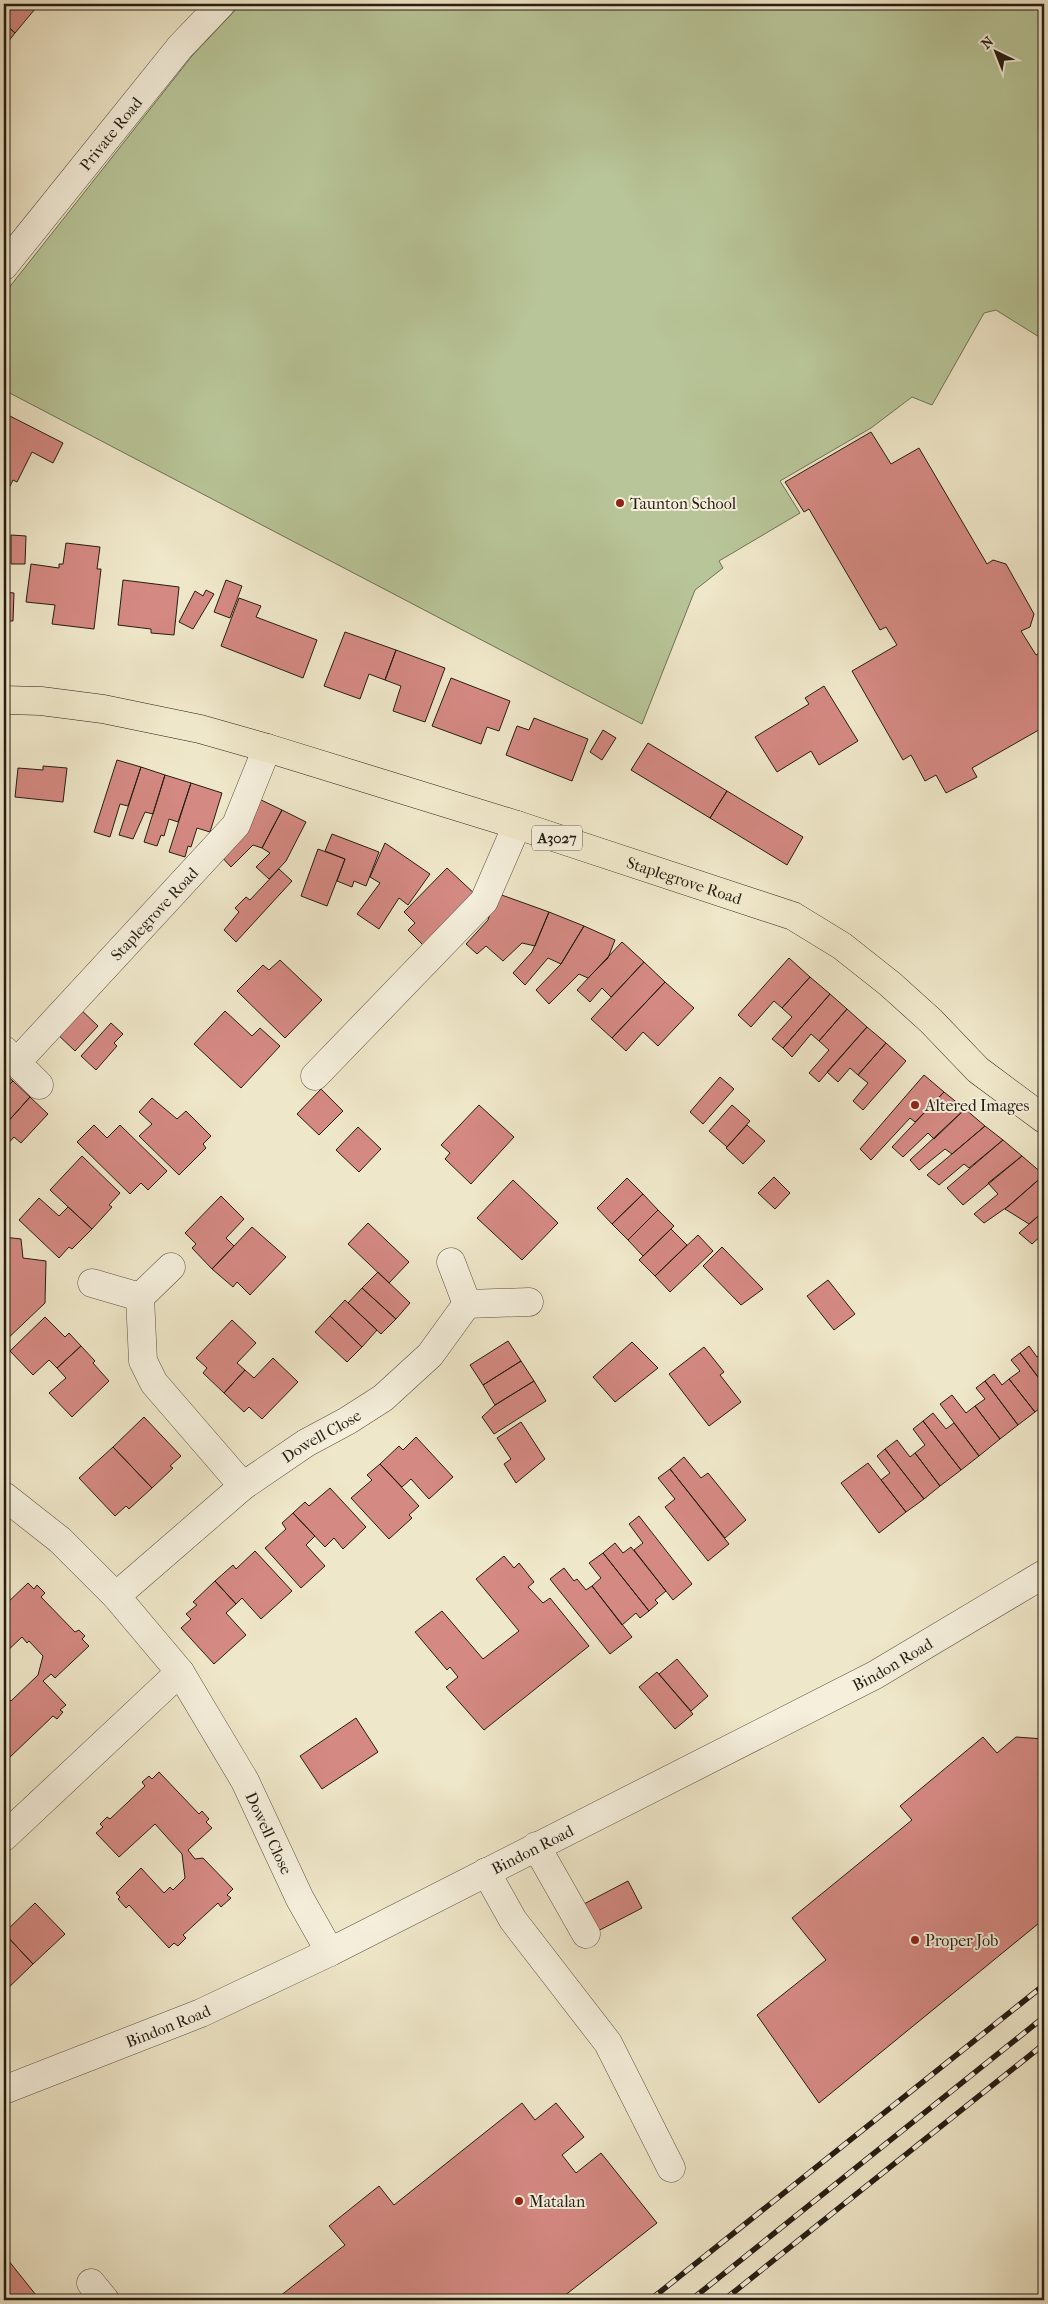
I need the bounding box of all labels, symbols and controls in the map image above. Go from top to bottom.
north arrow [970,28,1020,78]
text: N [978,33,997,53]
street label: Private Road [75,93,146,174]
place label: Taunton School [630,494,737,513]
marker: Taunton School [614,497,626,509]
road number: A3027 [532,826,582,850]
street label: Staplegrove Road [624,852,745,908]
street label: Staplegrove Road [106,863,202,964]
place label: Altered Images [924,1096,1030,1115]
marker: Altered Images [909,1099,921,1111]
street label: Dowell Close [278,1405,364,1466]
street label: Bindon Road [849,1633,936,1694]
street label: Dowell Close [242,1789,297,1877]
street label: Bindon Road [488,1820,577,1878]
place label: Proper Job [925,1931,998,1950]
marker: Proper Job [909,1934,921,1946]
street label: Bindon Road [123,2000,214,2051]
place label: Matalan [529,2192,586,2211]
marker: Matalan [513,2195,525,2207]

